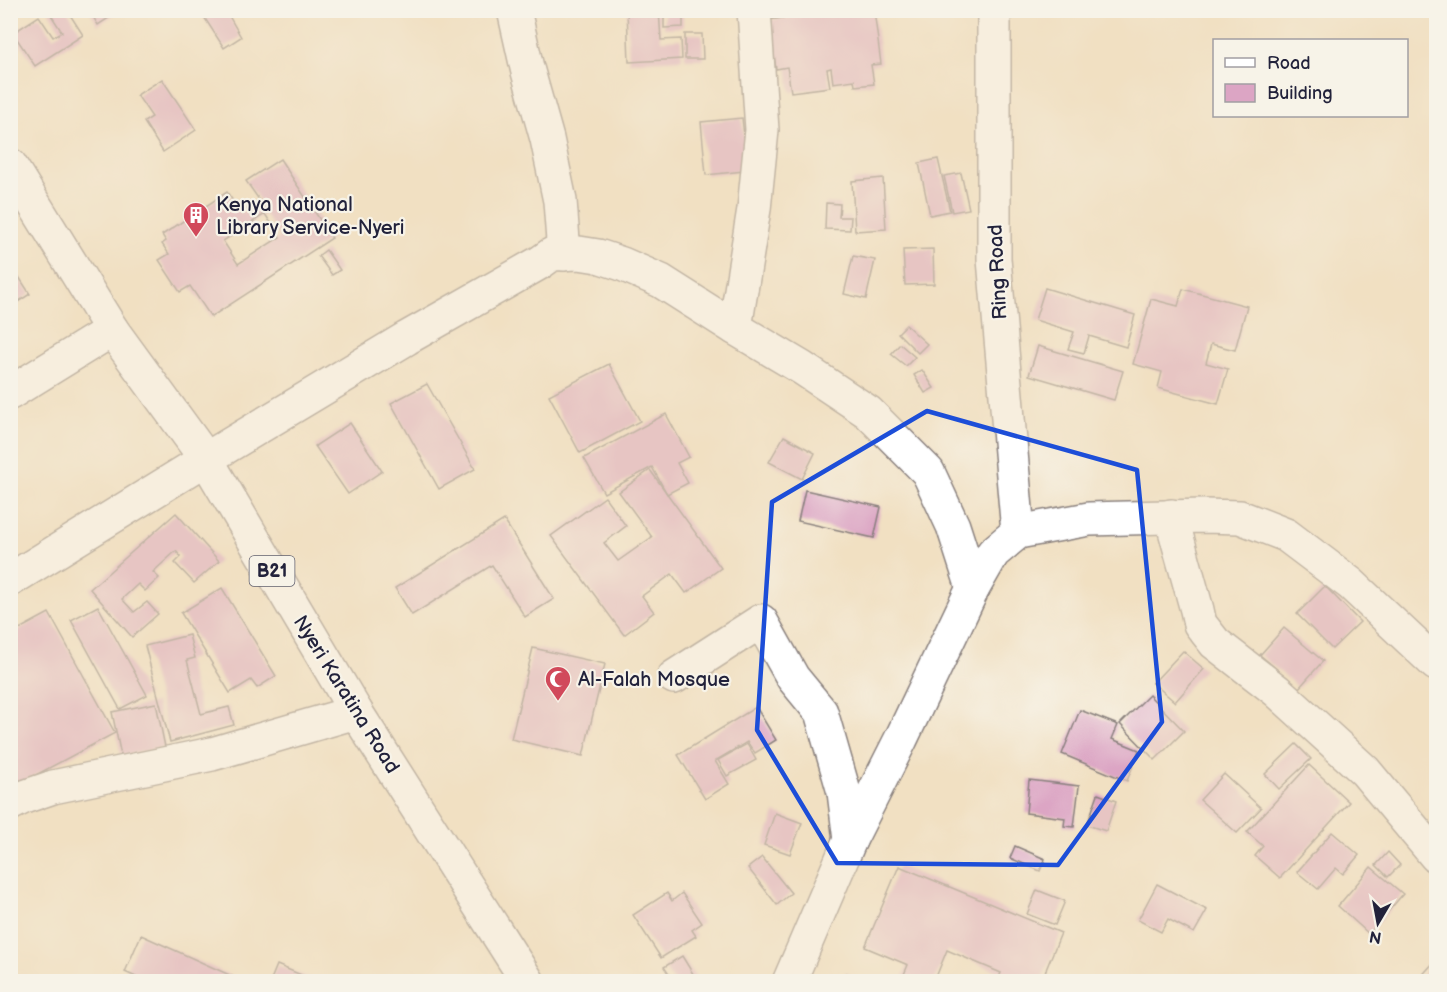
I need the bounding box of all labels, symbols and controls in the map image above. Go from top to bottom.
legend [1213,39,1408,117]
text: Road [1267,53,1311,74]
text: Building [1267,83,1333,104]
place label: Kenya National Library Service-Nyeri [216,193,404,240]
building icon: Kenya National Library Service-Nyeri [181,200,211,238]
street label: Ring Road [984,224,1012,320]
road number: B21 [250,556,294,586]
street label: Nyeri Karatina Road [288,611,404,778]
mosque icon: Al-Falah Mosque [543,664,573,702]
place label: Al-Falah Mosque [578,668,730,692]
north arrow [1348,893,1408,953]
text: N [1368,926,1383,947]

